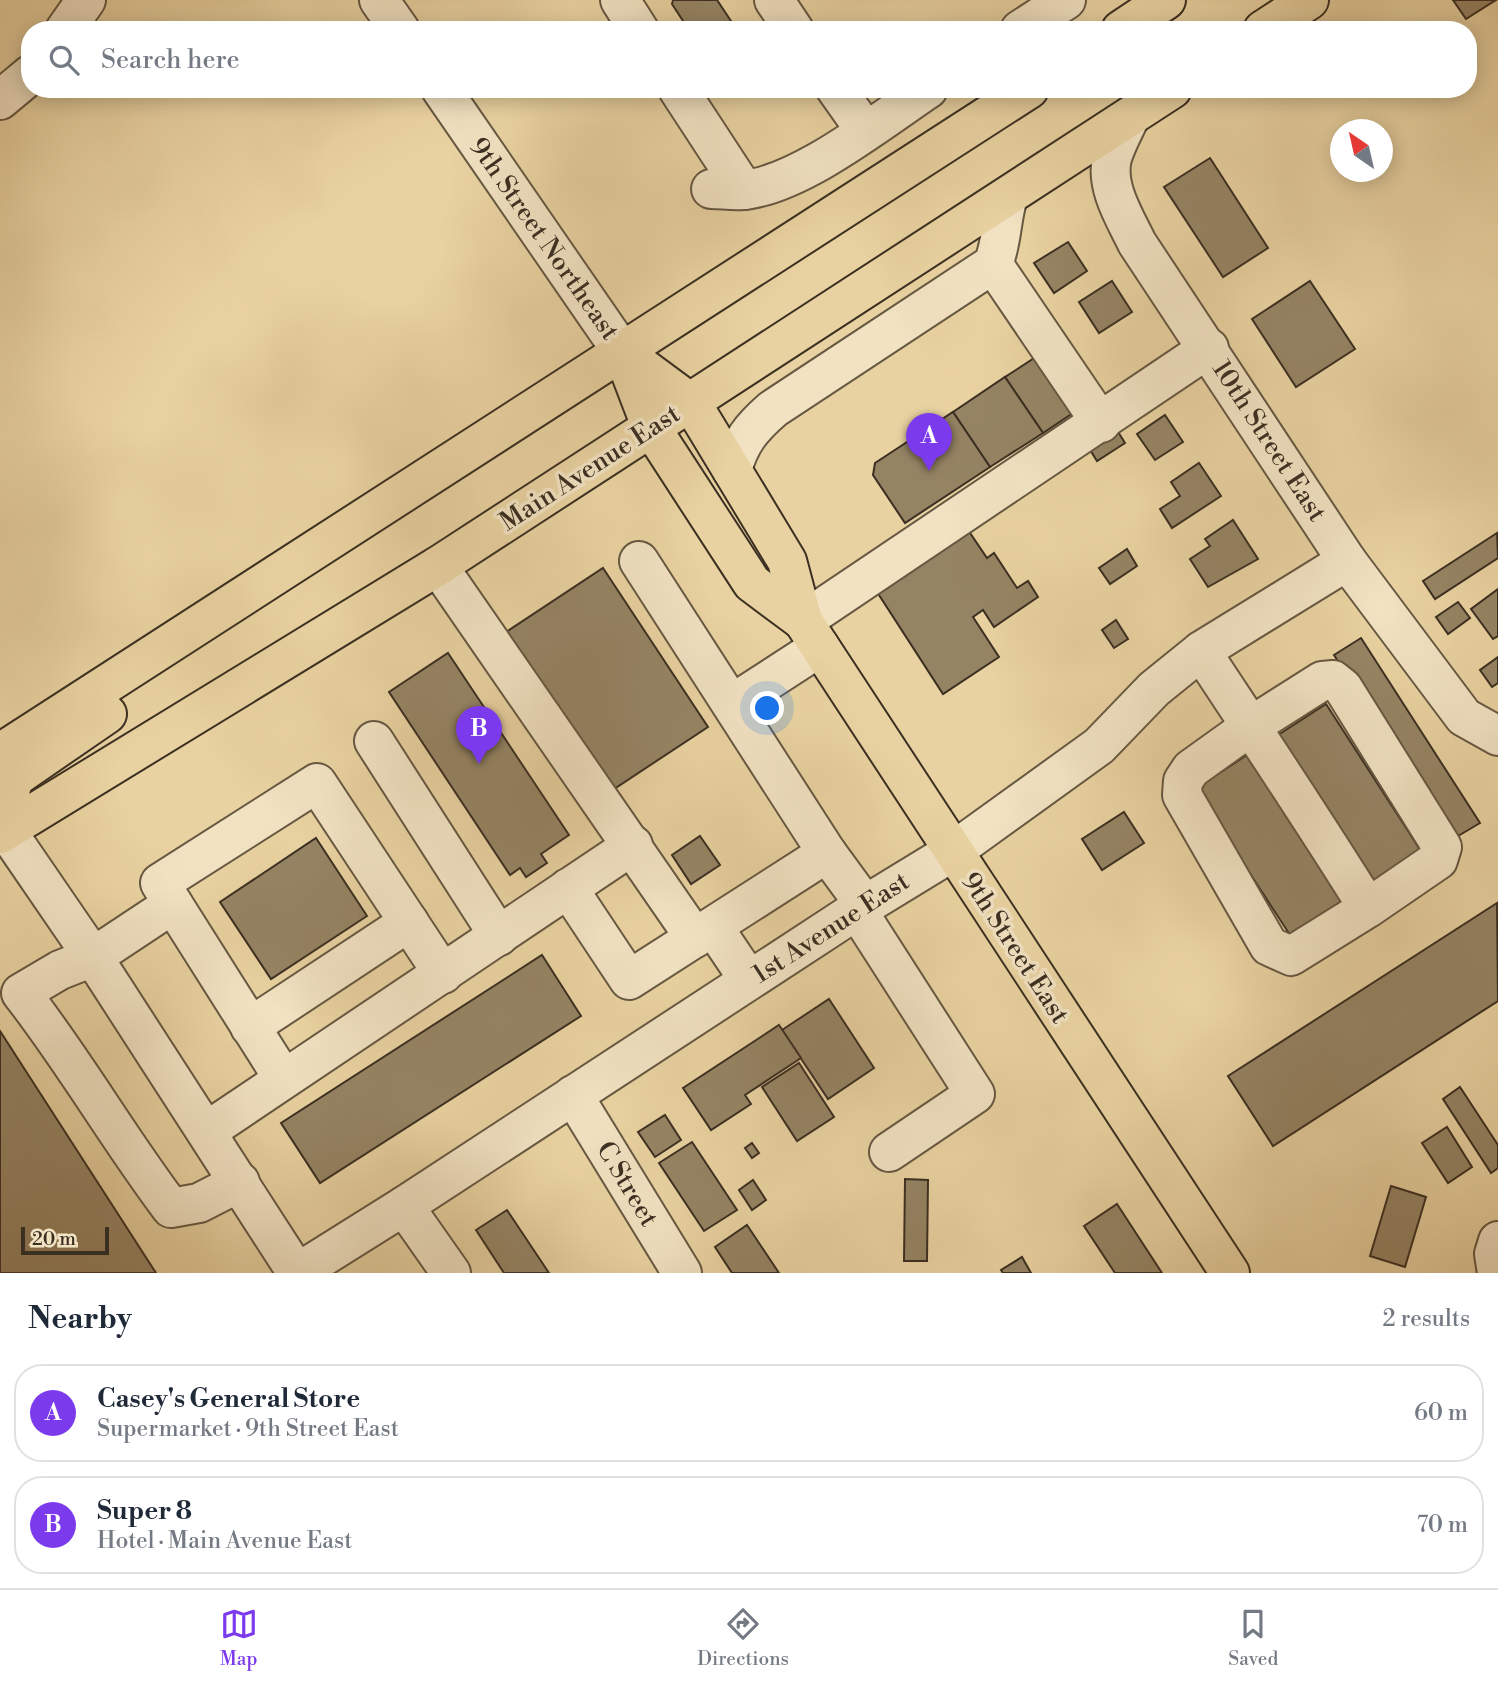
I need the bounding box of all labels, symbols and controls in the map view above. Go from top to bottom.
search box [21,21,1477,98]
icon: search [45,41,83,79]
text: Search here [101,44,240,76]
north arrow [1330,119,1393,182]
street label: 9th Street Northeast [462,132,626,346]
street label: 10th Street East [1205,354,1333,528]
street label: Main Avenue East [494,398,686,538]
pin: A [906,413,952,471]
your location [750,691,784,725]
pin: B [456,706,502,764]
street label: 1st Avenue East [747,865,915,991]
street label: 9th Street East [954,866,1076,1030]
street label: C Street [589,1136,665,1232]
scale bar [21,1224,108,1256]
text: 20 m [32,1227,76,1251]
text: Nearby [28,1300,132,1338]
text: 2 results [1383,1305,1470,1333]
text: Casey's General Store [97,1383,360,1415]
text: A [45,1399,61,1427]
text: 60 m [1414,1399,1468,1427]
text: Supermarket · 9th Street East [97,1415,399,1443]
text: Super 8 [97,1495,192,1527]
text: B [44,1511,62,1539]
text: 70 m [1417,1511,1468,1539]
text: Hotel · Main Avenue East [97,1527,352,1555]
tab: Map [220,1605,258,1671]
tab: Directions [697,1605,789,1671]
tab: Saved [1228,1605,1278,1671]

